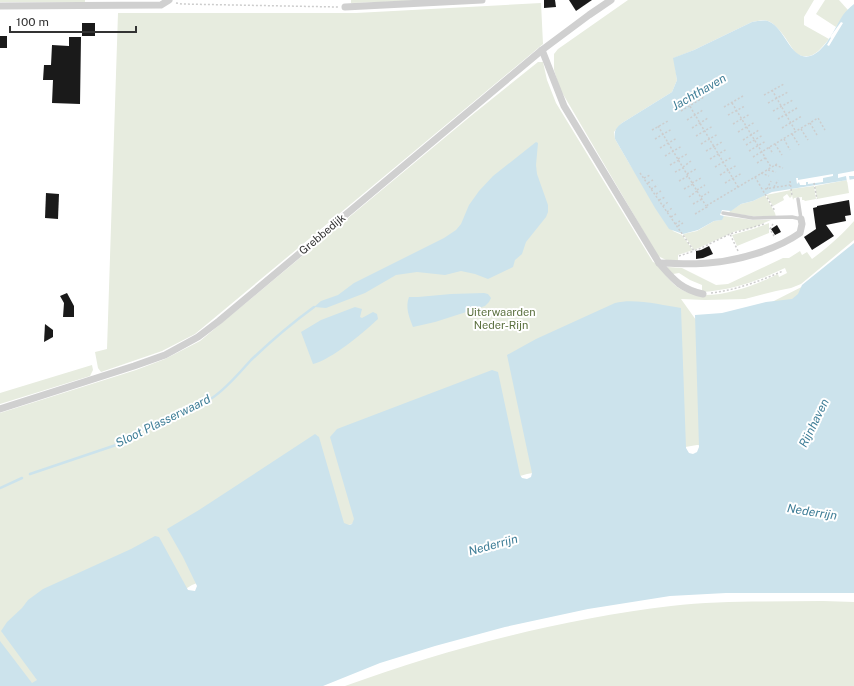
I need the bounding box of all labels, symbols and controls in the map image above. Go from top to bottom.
scale bar [10,8,136,34]
text: 100 m [16,15,49,29]
water label: Jachthaven [670,71,729,113]
street label: Grebbedijk [297,211,347,257]
park label: Uiterwaarden Neder-Rijn [466,306,536,331]
water label: Sloot Plasserwaard [113,392,213,450]
water label: Rijnhaven [796,396,832,450]
water label: Nederrijn [786,501,838,523]
water label: Nederrijn [467,532,520,558]

